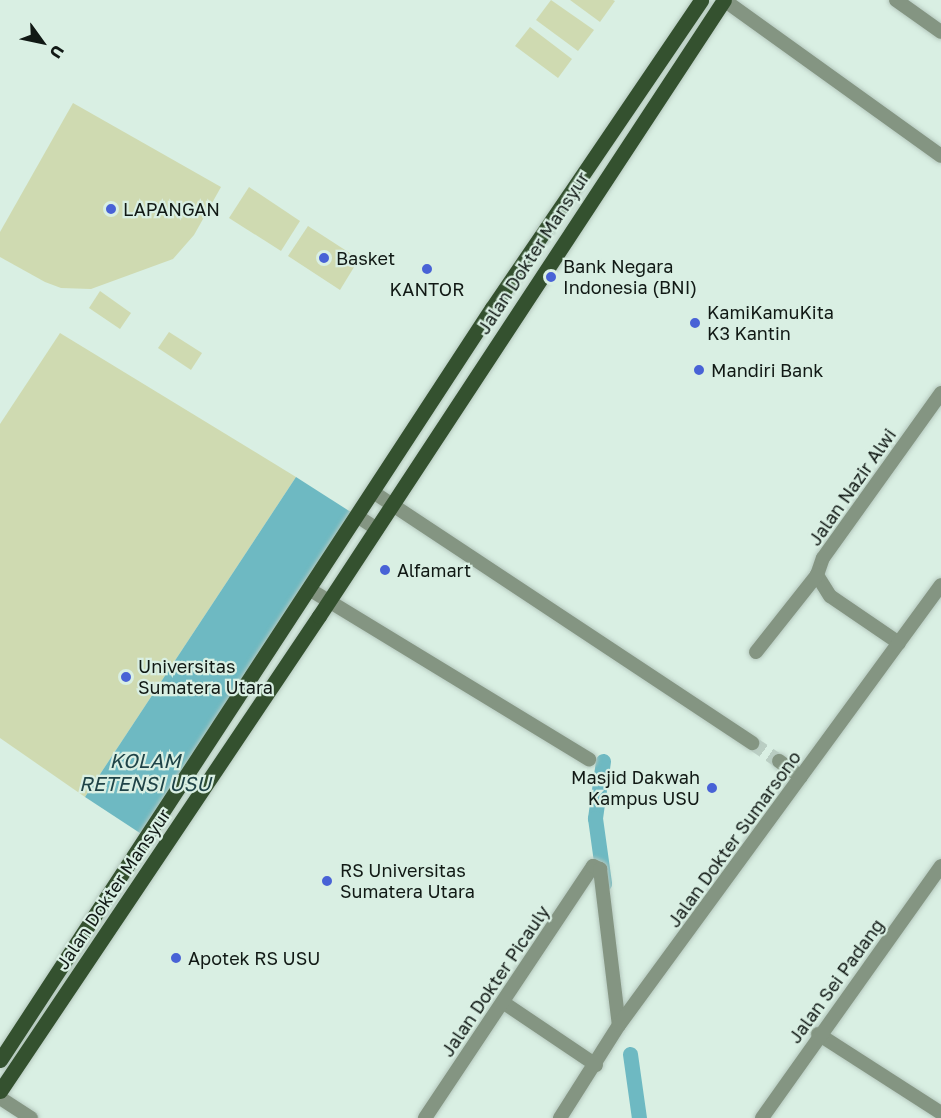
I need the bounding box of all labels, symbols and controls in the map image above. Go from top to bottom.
north arrow [12,12,72,72]
text: U [46,41,69,62]
street label: Jalan Dokter Mansyur [472,168,594,338]
place label: LAPANGAN [123,198,220,220]
marker: LAPANGAN [104,202,118,216]
place label: Basket [336,247,395,269]
marker: Basket [317,251,331,265]
place label: Bank Negara Indonesia (BNI) [563,256,697,298]
marker: KANTOR [420,262,434,276]
marker: Bank Negara Indonesia (BNI) [544,270,558,284]
place label: KANTOR [390,278,464,300]
place label: KamiKamuKita K3 Kantin [707,302,834,344]
marker: KamiKamuKita K3 Kantin [688,316,702,330]
place label: Mandiri Bank [711,359,823,381]
marker: Mandiri Bank [692,363,706,377]
street label: Jalan Nazir Alwi [804,424,900,550]
place label: Alfamart [397,559,471,581]
marker: Alfamart [378,563,392,577]
place label: Universitas Sumatera Utara [138,656,273,698]
marker: Universitas Sumatera Utara [119,670,133,684]
street label: Jalan Dokter Sumarsono [663,747,805,931]
water label: KOLAM RETENSI USU [79,749,211,796]
place label: Masjid Dakwah Kampus USU [571,767,700,810]
marker: Masjid Dakwah Kampus USU [705,781,719,795]
street label: Jalan Dokter Mansyur [51,805,175,973]
place label: RS Universitas Sumatera Utara [340,860,475,902]
marker: RS Universitas Sumatera Utara [318,872,336,890]
street label: Jalan Dokter Picauly [436,901,554,1061]
street label: Jalan Sei Padang [784,915,888,1047]
place label: Apotek RS USU [188,947,320,969]
marker: Apotek RS USU [169,951,183,965]

